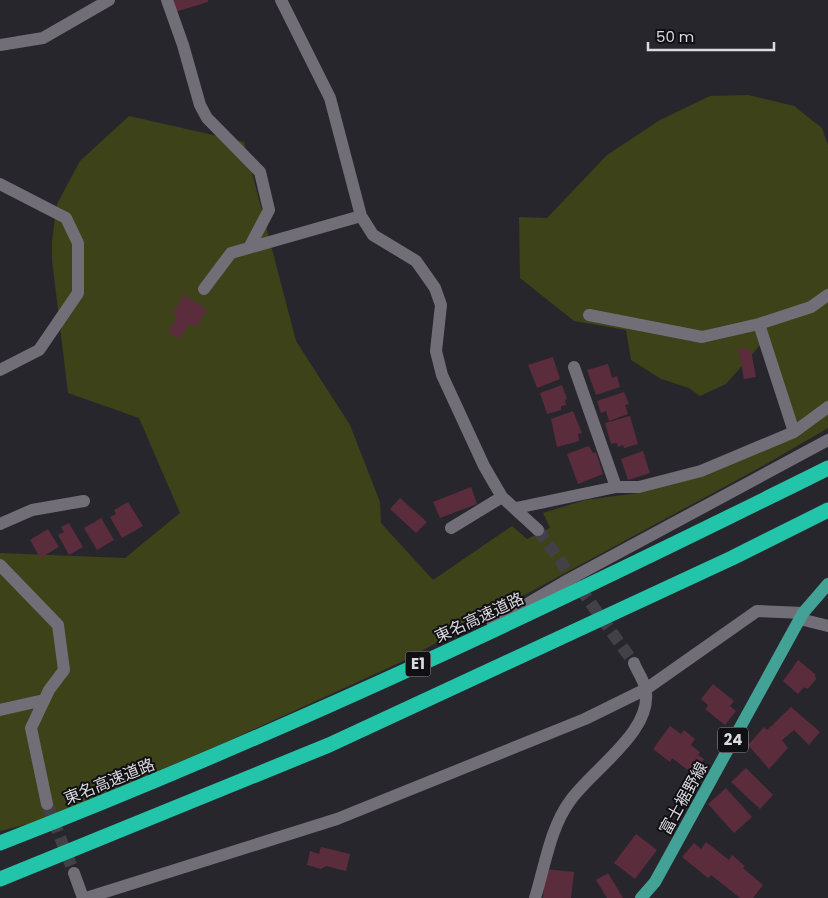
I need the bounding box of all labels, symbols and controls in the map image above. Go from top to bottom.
scale bar [648,20,774,52]
text: 50 m [656,26,694,47]
street label: 東名高速道路 [431,587,528,648]
road number: E1 [406,652,430,676]
road number: 24 [718,728,748,752]
street label: 東名高速道路 [60,753,158,810]
street label: 富士裾野線 [654,758,713,839]

